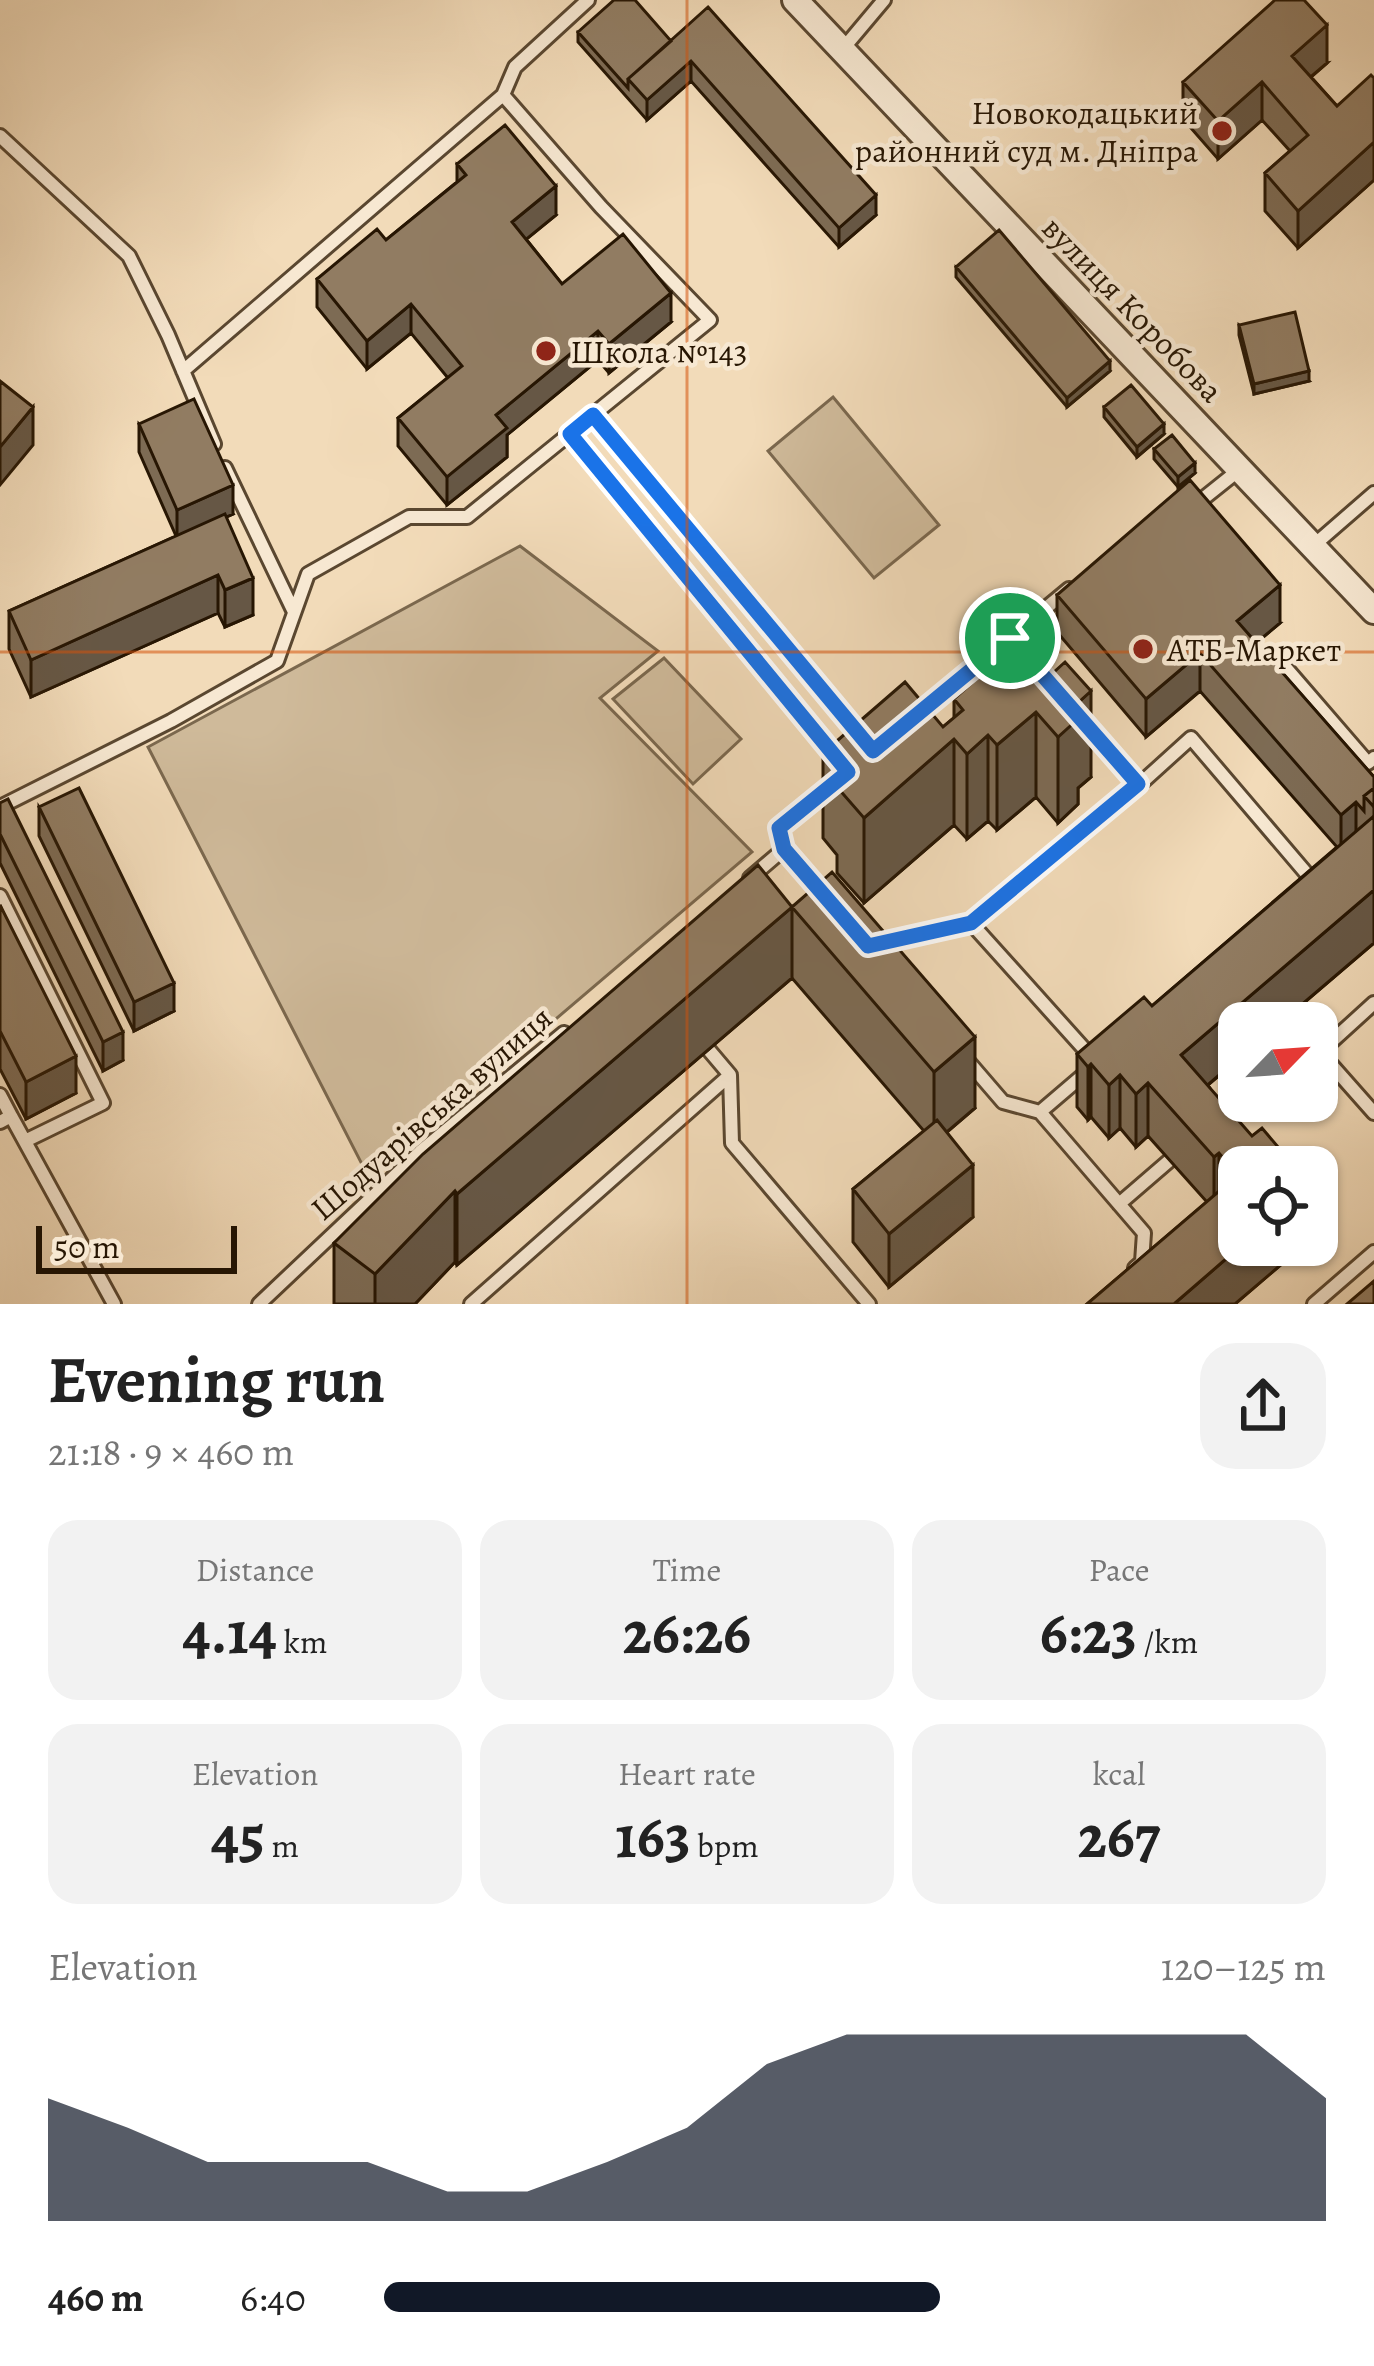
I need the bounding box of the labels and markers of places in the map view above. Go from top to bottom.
place label: Новокодацький районний суд м. Дніпра [855,90,1199,173]
marker: Новокодацький районний суд м. Дніпра [1209,118,1235,144]
place label: Школа №143 [570,329,748,374]
marker: Школа №143 [533,338,559,364]
pin [959,587,1061,689]
place label: АТБ-Маркет [1166,627,1341,672]
marker: АТБ-Маркет [1130,636,1156,662]

